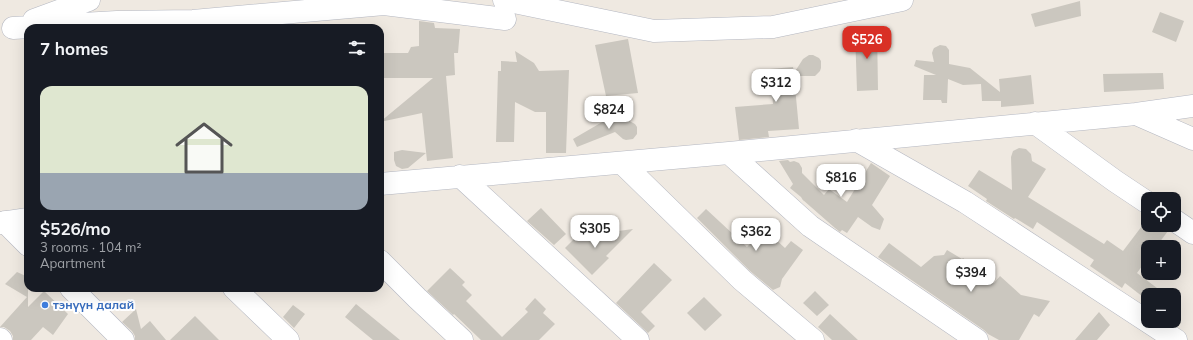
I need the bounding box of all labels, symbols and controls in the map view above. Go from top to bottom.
pin: $526 [843,26,891,60]
text: $526 [851,31,883,47]
icon: filters [346,37,368,59]
text: 7 homes [40,38,108,59]
pin: $312 [752,69,800,103]
text: $312 [760,74,792,90]
pin: $824 [585,96,633,130]
text: $824 [593,101,625,117]
icon: home [168,112,240,184]
pin: $816 [817,164,865,198]
text: $816 [825,169,857,185]
map controls [1141,192,1181,328]
button: locate [1141,192,1181,232]
pin: $305 [571,215,619,249]
text: $526/mo [40,218,111,239]
pin: $362 [732,218,780,252]
text: $305 [579,220,611,236]
text: $362 [740,223,772,239]
text: 3 rooms · 104 m² [40,239,141,255]
button: + [1141,240,1181,280]
text: Apartment [40,255,105,271]
pin: $394 [947,259,995,293]
text: $394 [955,264,987,280]
button: − [1141,288,1181,328]
place label: тэнүүн далай [53,297,134,312]
marker: тэнүүн далай [40,300,50,310]

